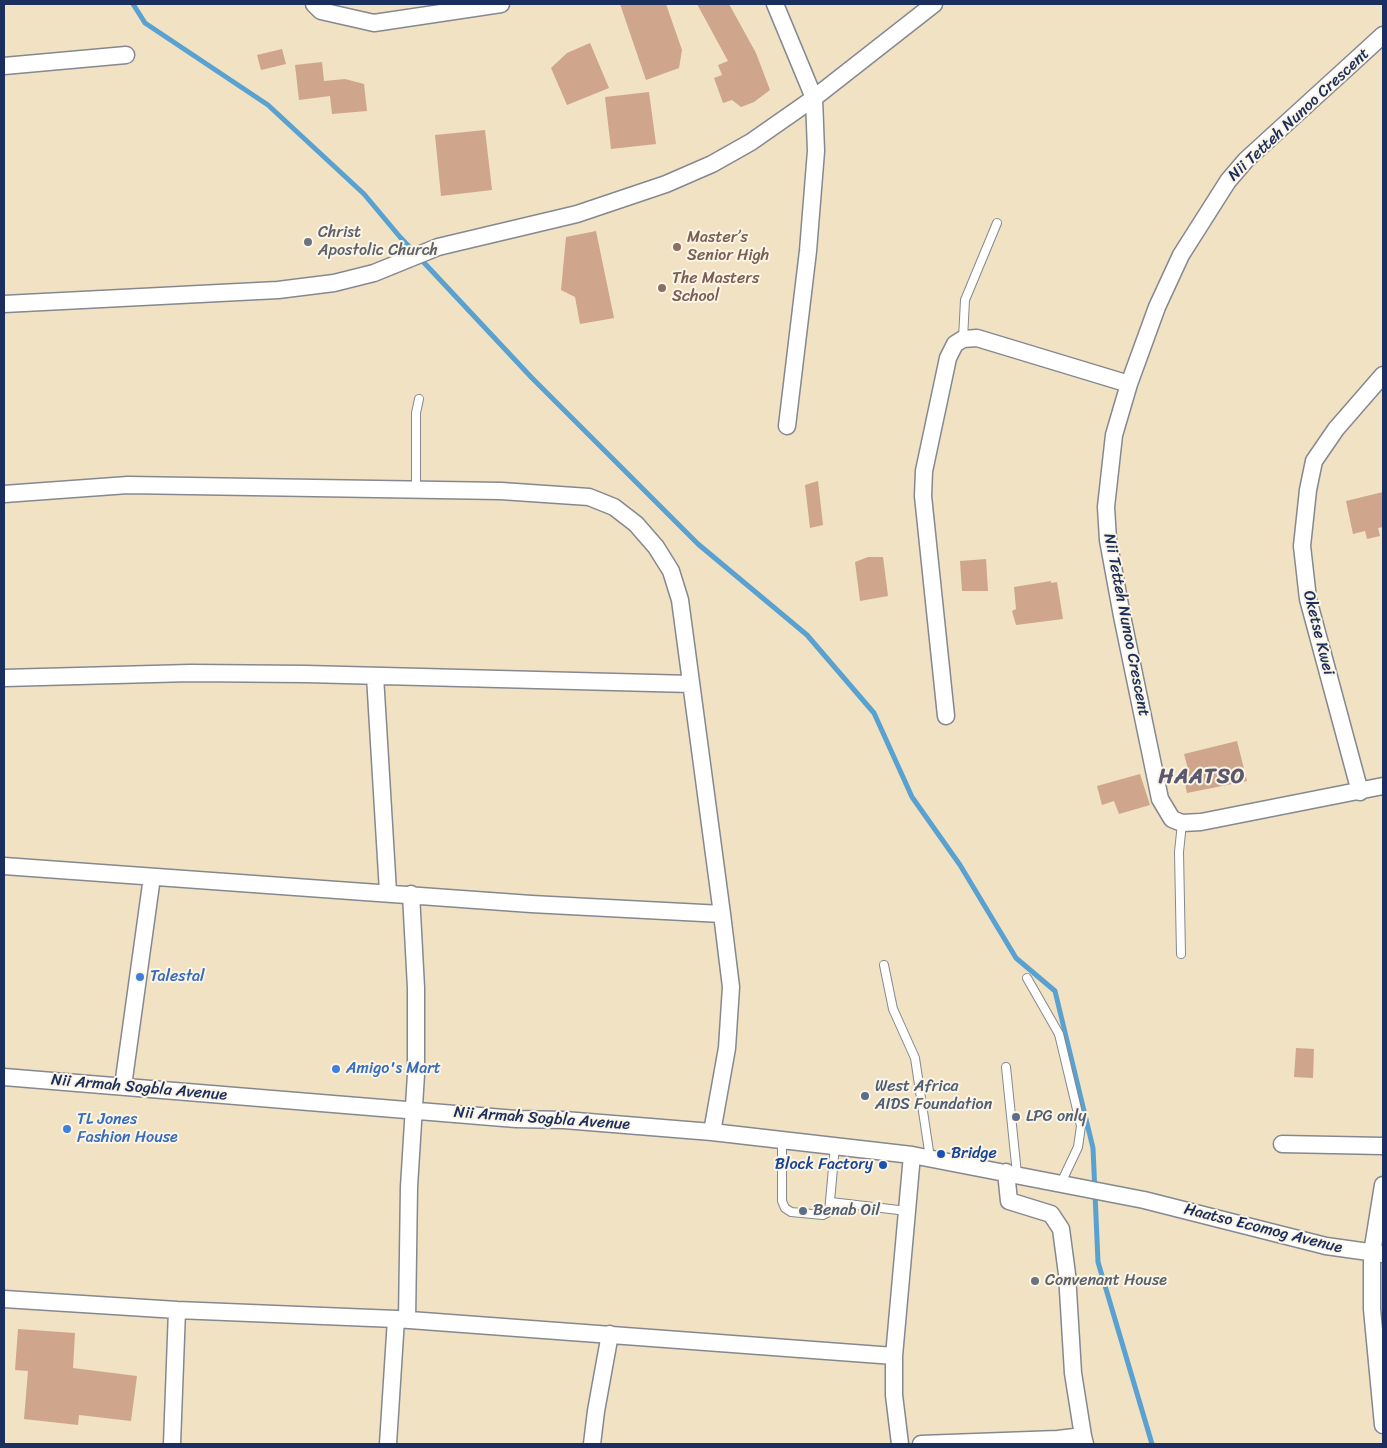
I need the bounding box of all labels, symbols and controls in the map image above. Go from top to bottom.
street label: Nii Tetteh Nunoo Crescent [1224,44,1374,186]
place label: Christ Apostolic Church [318,223,438,261]
place label: Master’s Senior High [687,228,769,266]
marker: Christ Apostolic Church [302,236,314,248]
marker: Master’s Senior High [671,241,683,253]
place label: The Masters School [672,269,759,307]
marker: The Masters School [656,282,668,294]
street label: Nii Tetteh Nunoo Crescent [1099,532,1153,718]
street label: Oketse Kwei [1298,589,1338,677]
district label: HAATSO [1159,765,1245,791]
place label: Talestal [150,967,205,987]
marker: Talestal [134,971,146,983]
place label: Amigo's Mart [346,1059,441,1079]
marker: Amigo's Mart [330,1063,342,1075]
street label: Nii Armah Sogbla Avenue [50,1071,228,1105]
place label: West Africa AIDS Foundation [875,1077,992,1115]
marker: West Africa AIDS Foundation [859,1090,871,1102]
street label: Nii Armah Sogbla Avenue [453,1103,631,1135]
place label: LPG only [1026,1107,1086,1127]
place label: TL Jones Fashion House [77,1110,178,1148]
marker: LPG only [1010,1111,1022,1123]
marker: TL Jones Fashion House [61,1123,73,1135]
place label: Bridge [951,1144,997,1164]
marker: Bridge [935,1148,947,1160]
place label: Block Factory [775,1155,873,1175]
marker: Block Factory [877,1159,889,1171]
street label: Haatso Ecomog Avenue [1182,1200,1344,1258]
place label: Benab Oil [813,1201,880,1221]
marker: Benab Oil [797,1205,809,1217]
place label: Convenant House [1045,1271,1167,1291]
marker: Convenant House [1029,1275,1041,1287]

